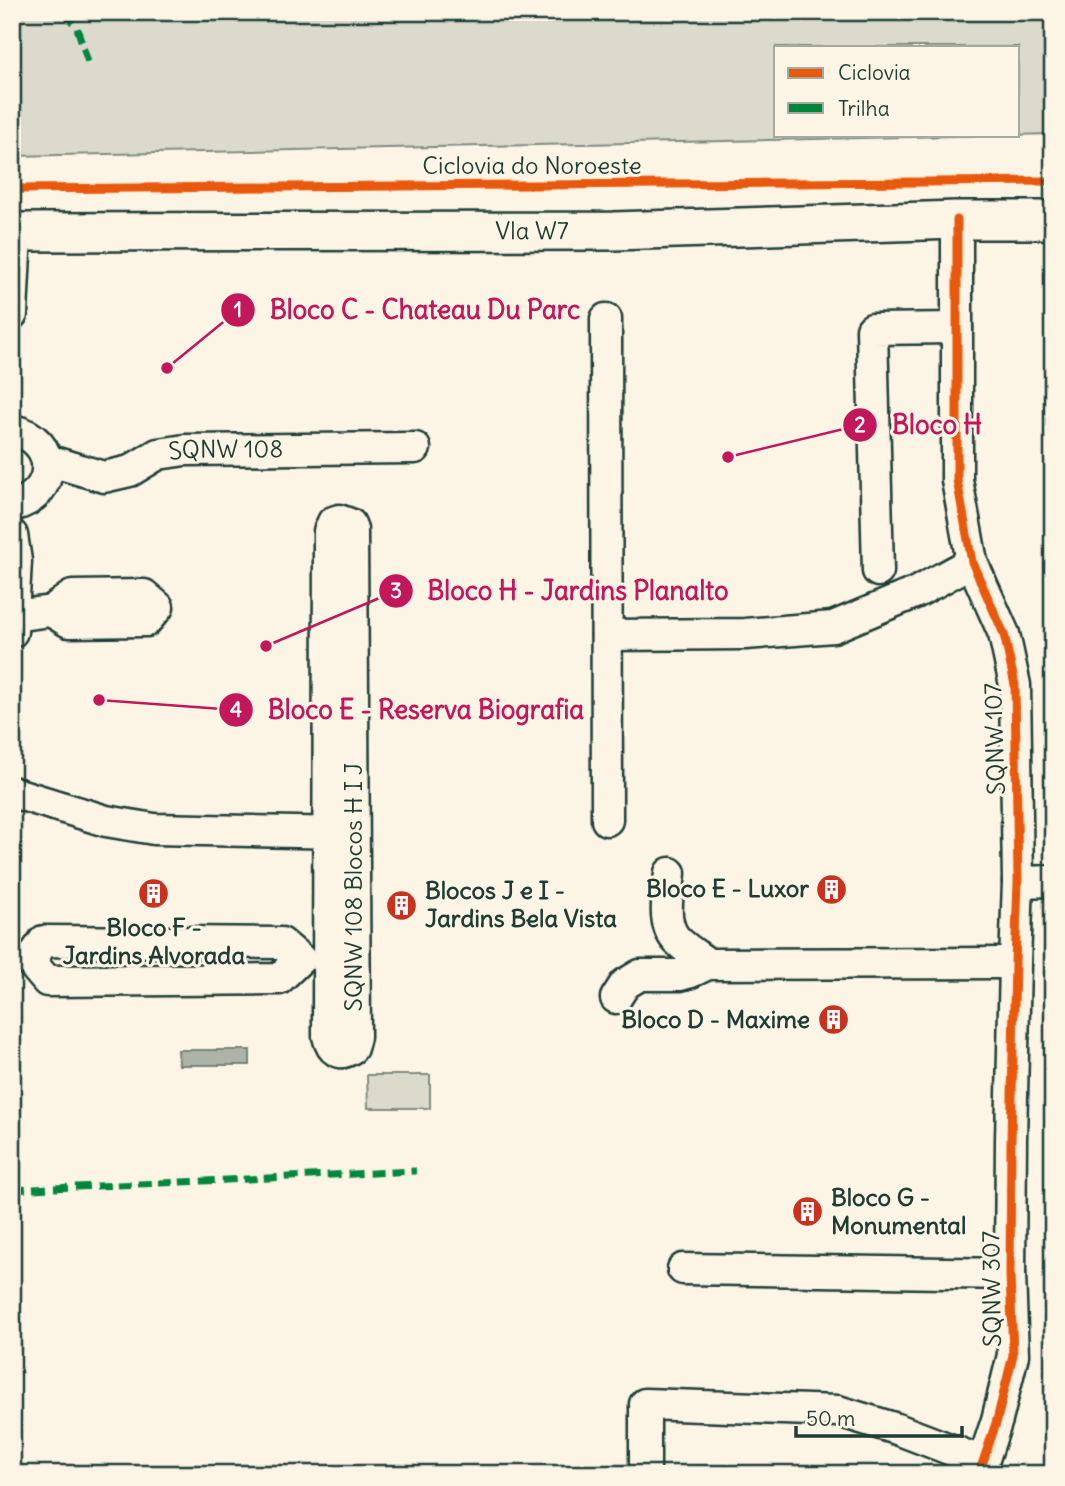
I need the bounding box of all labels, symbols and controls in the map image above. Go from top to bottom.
legend [774,46,1020,136]
text: Ciclovia [838,59,911,86]
text: Trilha [838,95,890,122]
street label: Ciclovia do Noroeste [422,150,642,180]
street label: Vla W7 [495,215,569,245]
callout: Bloco C - Chateau Du Parc [221,286,595,333]
text: Bloco C - Chateau Du Parc [270,293,580,326]
text: 1 [234,296,242,323]
callout: Bloco H [843,401,995,448]
text: Bloco H [892,408,982,441]
text: 2 [854,411,866,438]
street label: SQNW 108 [166,433,283,466]
callout: Bloco H - Jardins Planalto [378,568,742,615]
text: Bloco H - Jardins Planalto [427,574,729,607]
text: 3 [390,577,402,604]
street label: SQNW 107 [977,682,1011,796]
callout: Bloco E - Reserva Biografia [219,686,598,733]
text: Bloco E - Reserva Biografia [268,693,584,726]
text: 4 [230,696,242,723]
street label: SQNW 108 Blocos H I J [338,763,368,1011]
building icon: Bloco E - Luxor [815,872,849,906]
place label: Bloco E - Luxor [646,873,809,903]
place label: Blocos J e I - Jardins Bela Vista [425,875,617,933]
building icon: Bloco F - Jardins Alvorada [137,877,171,911]
building icon: Blocos J e I - Jardins Bela Vista [385,888,419,922]
place label: Bloco F - Jardins Alvorada [63,912,245,970]
building icon: Bloco D - Maxime [816,1003,850,1037]
place label: Bloco D - Maxime [621,1004,810,1034]
place label: Bloco G - Monumental [831,1182,966,1240]
building icon: Bloco G - Monumental [791,1195,825,1229]
street label: SQNW 307 [975,1230,1007,1347]
scale bar [796,1395,962,1439]
text: 50 m [806,1405,855,1432]

